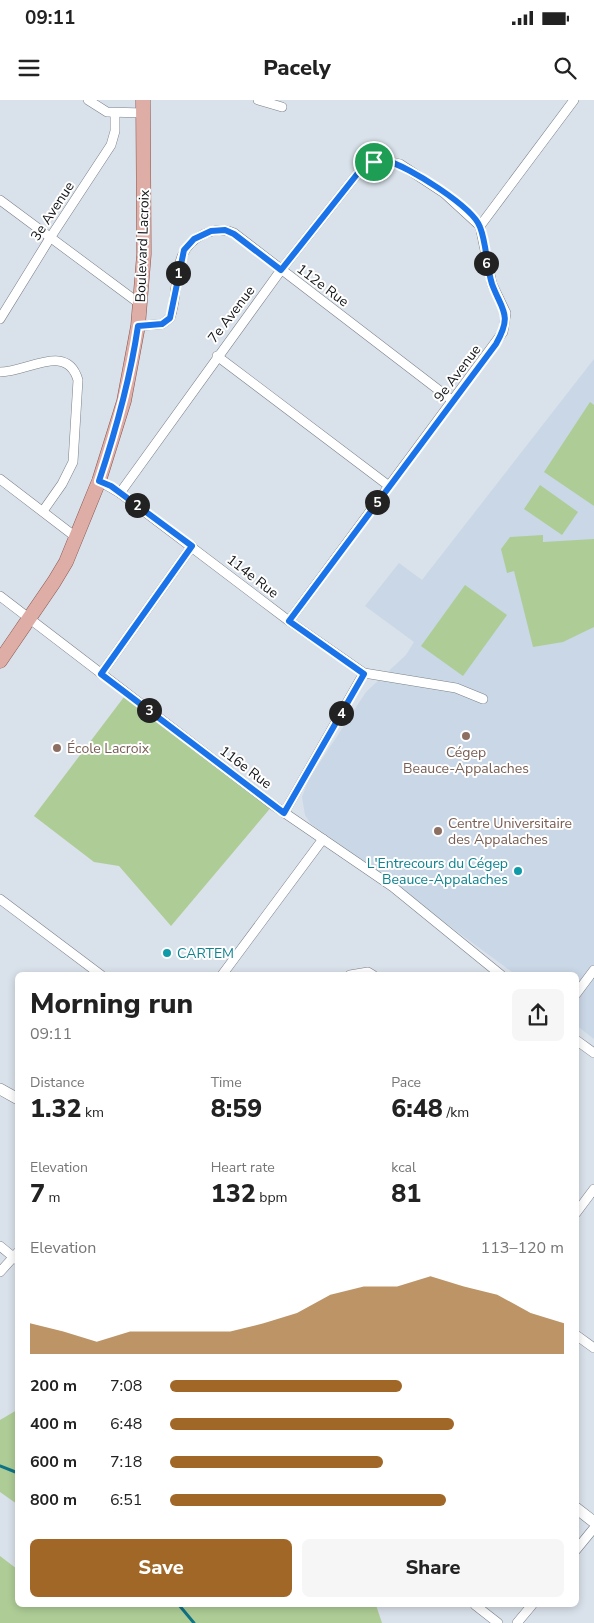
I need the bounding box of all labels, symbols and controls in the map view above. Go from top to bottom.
text: 09:11 [25,5,75,31]
text: Pacely [263,53,331,83]
icon: menu [15,54,43,82]
icon: search [551,54,579,82]
pin [353,141,395,183]
icon: arrive [360,148,388,176]
street label: 3e Avenue [26,178,79,245]
street label: Boulevard Lacroix [131,189,154,303]
pin: 6 [474,250,498,276]
text: 6 [482,254,491,273]
street label: 112e Rue [293,259,353,311]
pin: 1 [166,260,190,286]
text: 1 [174,264,183,283]
street label: 7e Avenue [204,282,259,347]
street label: 9e Avenue [430,341,485,406]
pin: 5 [364,490,390,514]
pin: 2 [124,492,150,518]
text: 5 [373,493,382,512]
text: 2 [133,496,142,515]
street label: 114e Rue [223,550,283,603]
pin: 3 [136,698,162,722]
pin: 4 [328,700,354,726]
text: 3 [145,701,154,720]
text: 4 [337,704,346,723]
marker: Cégep Beauce-Appalaches [460,730,472,742]
place label: École Lacroix [67,739,150,758]
street label: 116e Rue [216,741,276,793]
marker: École Lacroix [51,742,63,754]
place label: Cégep Beauce-Appalaches [403,743,529,778]
place label: Centre Universitaire des Appalaches [448,814,572,849]
marker: Centre Universitaire des Appalaches [432,825,444,837]
place label: L'Entrecours du Cégep Beauce-Appalaches [367,854,508,889]
marker: L'Entrecours du Cégep Beauce-Appalaches [512,865,524,877]
place label: CARTEM [177,944,234,963]
marker: CARTEM [161,947,173,959]
text: Morning run [30,985,193,1023]
button: share [512,989,564,1041]
text: 09:11 [30,1023,72,1045]
text: Distance [30,1073,84,1092]
text: Time [211,1073,242,1092]
text: Pace [391,1073,421,1092]
text: 1.32 [30,1092,82,1126]
text: 8:59 [211,1092,262,1126]
text: 6:48 [391,1092,443,1126]
text: km [82,1103,104,1122]
text: /km [443,1103,469,1122]
text: Elevation [30,1158,88,1177]
text: Heart rate [211,1158,275,1177]
text: kcal [391,1158,416,1177]
text: 7 [30,1177,45,1211]
text: 132 [211,1177,256,1211]
text: 81 [391,1177,421,1211]
text: m [45,1188,61,1207]
text: bpm [256,1188,288,1207]
text: Elevation [30,1237,96,1259]
text: 113–120 m [481,1237,564,1259]
text: 200 m [30,1375,77,1397]
text: 7:08 [110,1375,142,1397]
text: 400 m [30,1413,77,1435]
text: 6:48 [110,1413,142,1435]
text: 600 m [30,1451,77,1473]
text: 7:18 [110,1451,142,1473]
text: 800 m [30,1489,77,1511]
text: 6:51 [110,1489,142,1511]
button: Save [30,1539,292,1597]
button: Share [302,1539,564,1597]

